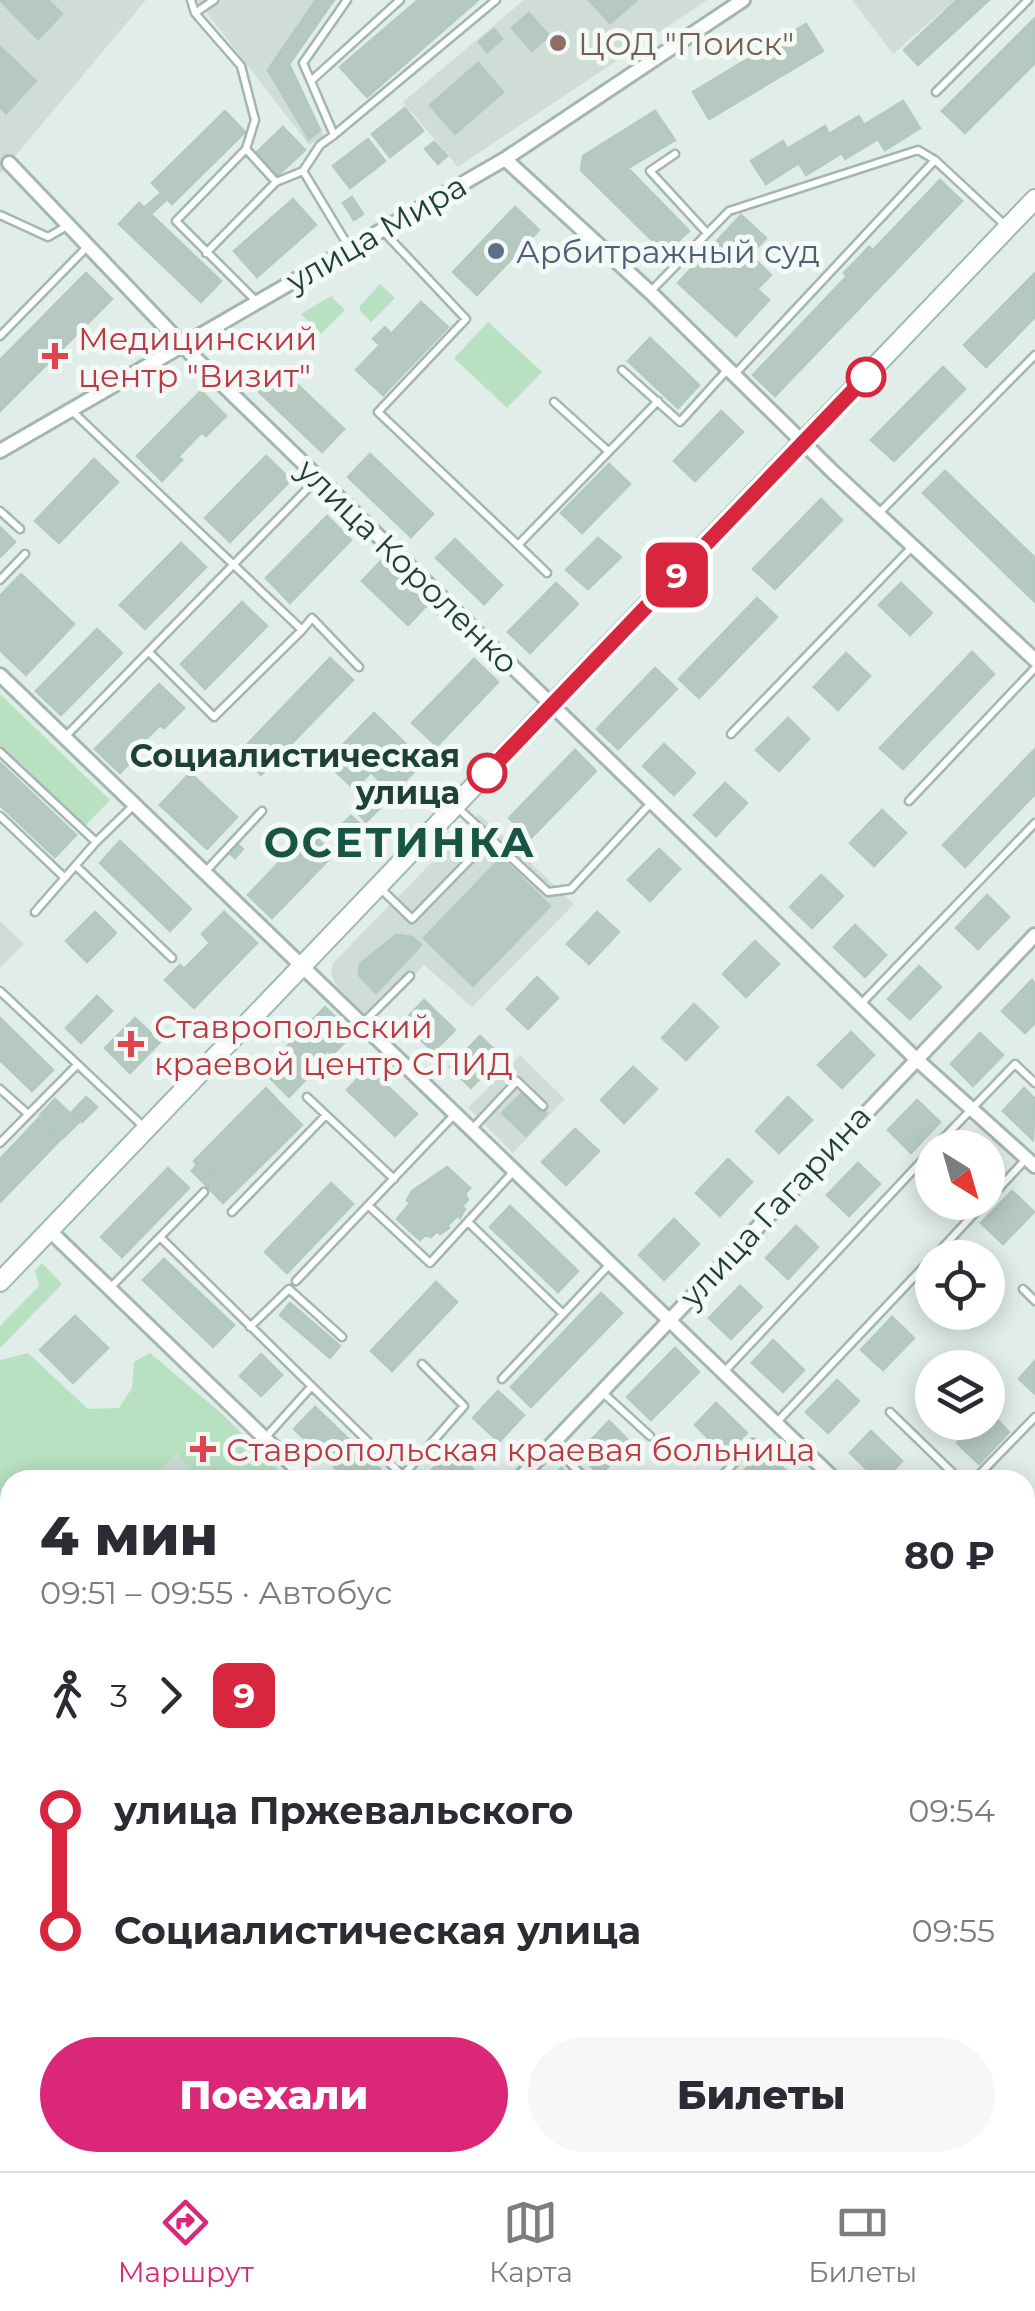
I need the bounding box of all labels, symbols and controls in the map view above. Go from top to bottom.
place label: ЦОД "Поиск" [578,24,794,63]
marker: ЦОД "Поиск" [547,32,569,54]
street label: улица Мира [278,166,473,301]
place label: Арбитражный суд [516,232,820,271]
marker: Арбитражный суд [485,240,507,262]
place label: Медицинский центр "Визит" [78,319,317,395]
marker: Медицинский центр "Визит" [42,343,68,369]
unlabelled marker [847,358,885,396]
street label: улица Короленко [289,450,527,682]
line badge: 9 [644,542,710,608]
text: 9 [666,554,688,597]
place label: Социалистическая улица [130,736,460,812]
marker: Социалистическая улица [468,754,506,792]
district label: ОСЕТИНКА [264,816,536,868]
place label: Ставропольский краевой центр СПИД [154,1007,513,1083]
marker: Ставропольский краевой центр СПИД [118,1031,144,1057]
street label: улица Гагарина [671,1097,879,1316]
north arrow [915,1130,1005,1220]
map controls [915,1130,1005,1440]
button: locate [915,1240,1005,1330]
button: layers [915,1350,1005,1440]
place label: Ставропольская краевая больница [226,1430,815,1469]
marker: Ставропольская краевая больница [190,1436,216,1462]
text: 4 мин [40,1502,218,1569]
text: 80 ₽ [904,1532,995,1579]
text: 09:51 – 09:55 · Автобус [40,1573,392,1612]
icon: walk [40,1668,95,1723]
icon: forward [143,1668,198,1723]
text: 9 [233,1674,255,1717]
text: 3 [110,1676,128,1715]
text: улица Пржевальского [114,1787,573,1834]
text: 09:54 [908,1791,995,1830]
text: Социалистическая улица [114,1907,641,1954]
text: 09:55 [911,1911,995,1950]
button: Поехали [40,2037,508,2152]
button: Билеты [528,2037,995,2152]
tab: Маршрут [118,2195,254,2289]
tab: Карта [489,2195,573,2289]
tab: Билеты [808,2195,917,2289]

